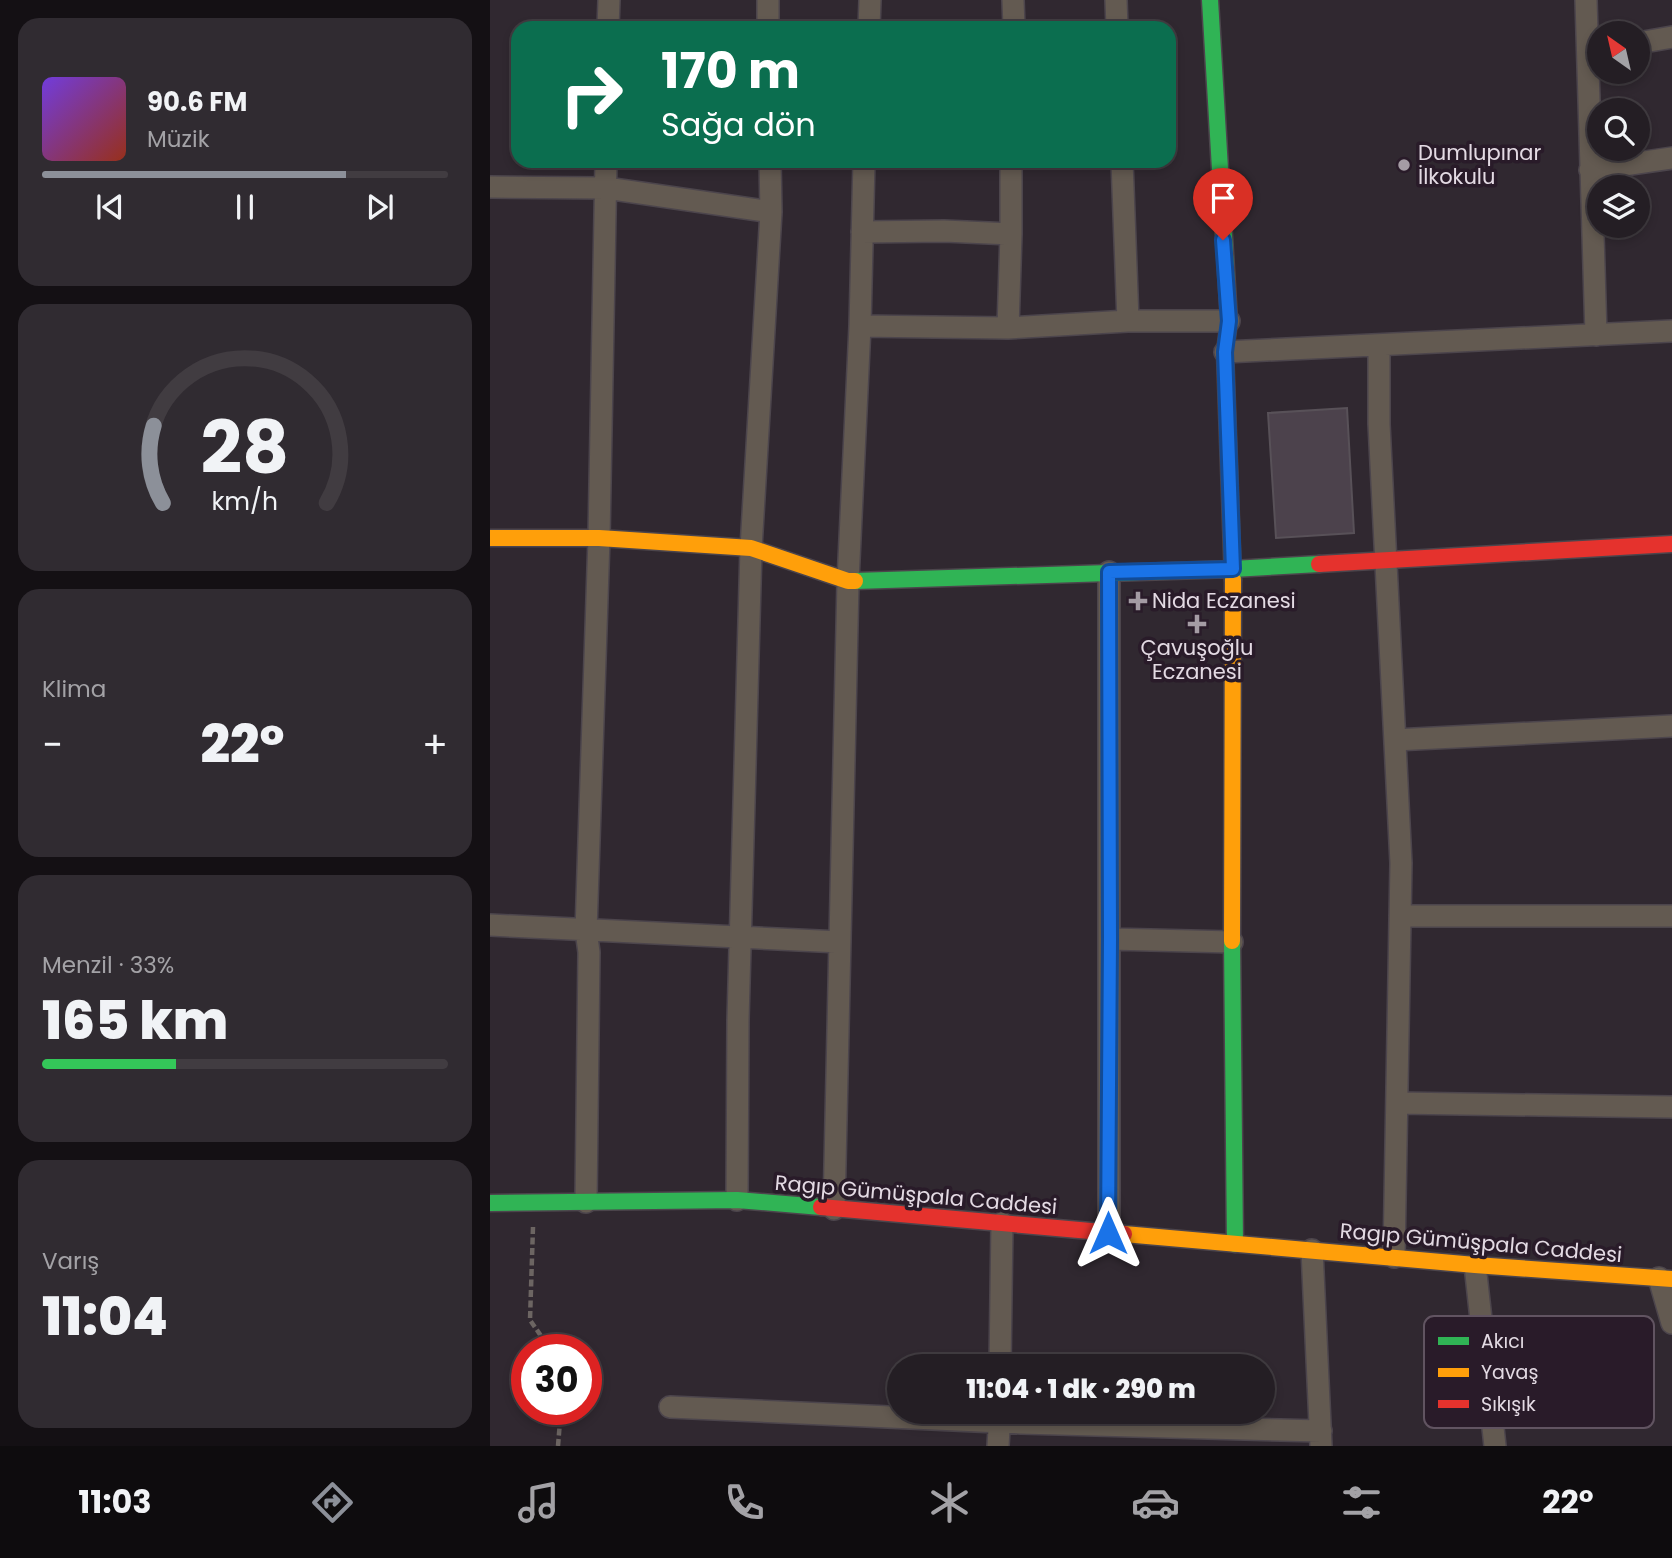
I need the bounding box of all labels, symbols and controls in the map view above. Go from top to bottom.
north arrow [1587,21,1650,84]
map controls [1587,21,1650,238]
text: 170 m [661,37,800,105]
icon: right [546,49,637,140]
text: 90.6 FM [147,84,247,120]
button: search [1587,98,1650,161]
text: Sağa dön [661,102,816,147]
text: Müzik [147,123,210,155]
place label: Dumlupınar İlkokulu [1418,138,1542,191]
marker: Dumlupınar İlkokulu [1396,157,1412,173]
pin [1193,168,1253,240]
button: layers [1587,175,1650,238]
icon: arrive [1204,179,1242,217]
icon: previous [91,188,129,226]
icon: pause [226,188,264,226]
icon: next [361,188,399,226]
text: 28 [201,398,289,499]
text: km/h [212,484,278,519]
place label: Nida Eczanesi [1152,586,1296,615]
marker: Nida Eczanesi [1130,593,1146,609]
marker: Çavuşoğlu Eczanesi [1189,616,1205,632]
place label: Çavuşoğlu Eczanesi [1141,633,1253,686]
text: Klima [42,673,106,705]
text: 22° [200,708,285,781]
text: − [42,718,63,771]
text: + [422,718,448,771]
text: Menzil · 33% [42,949,174,981]
text: 165 km [42,984,228,1057]
street label: Ragıp Gümüşpala Caddesi [774,1168,1058,1221]
position arrow [1071,1196,1145,1270]
street label: Ragıp Gümüşpala Caddesi [1339,1216,1623,1269]
text: Varış [42,1245,99,1277]
text: 11:04 [42,1280,168,1353]
legend [1424,1316,1654,1428]
text: Akıcı [1481,1328,1524,1355]
speed limit sign: 30 [511,1334,602,1425]
text: Yavaş [1481,1359,1538,1386]
text: 11:04 · 1 dk · 290 m [966,1371,1196,1407]
text: Sıkışık [1481,1391,1536,1418]
icon: directions [308,1478,357,1527]
icon: music [514,1478,563,1527]
icon: phone [720,1478,769,1527]
icon: climate [925,1478,974,1527]
icon: car [1131,1478,1180,1527]
icon: filters [1337,1478,1386,1527]
text: 11:03 [78,1479,152,1524]
text: 22° [1542,1479,1594,1524]

